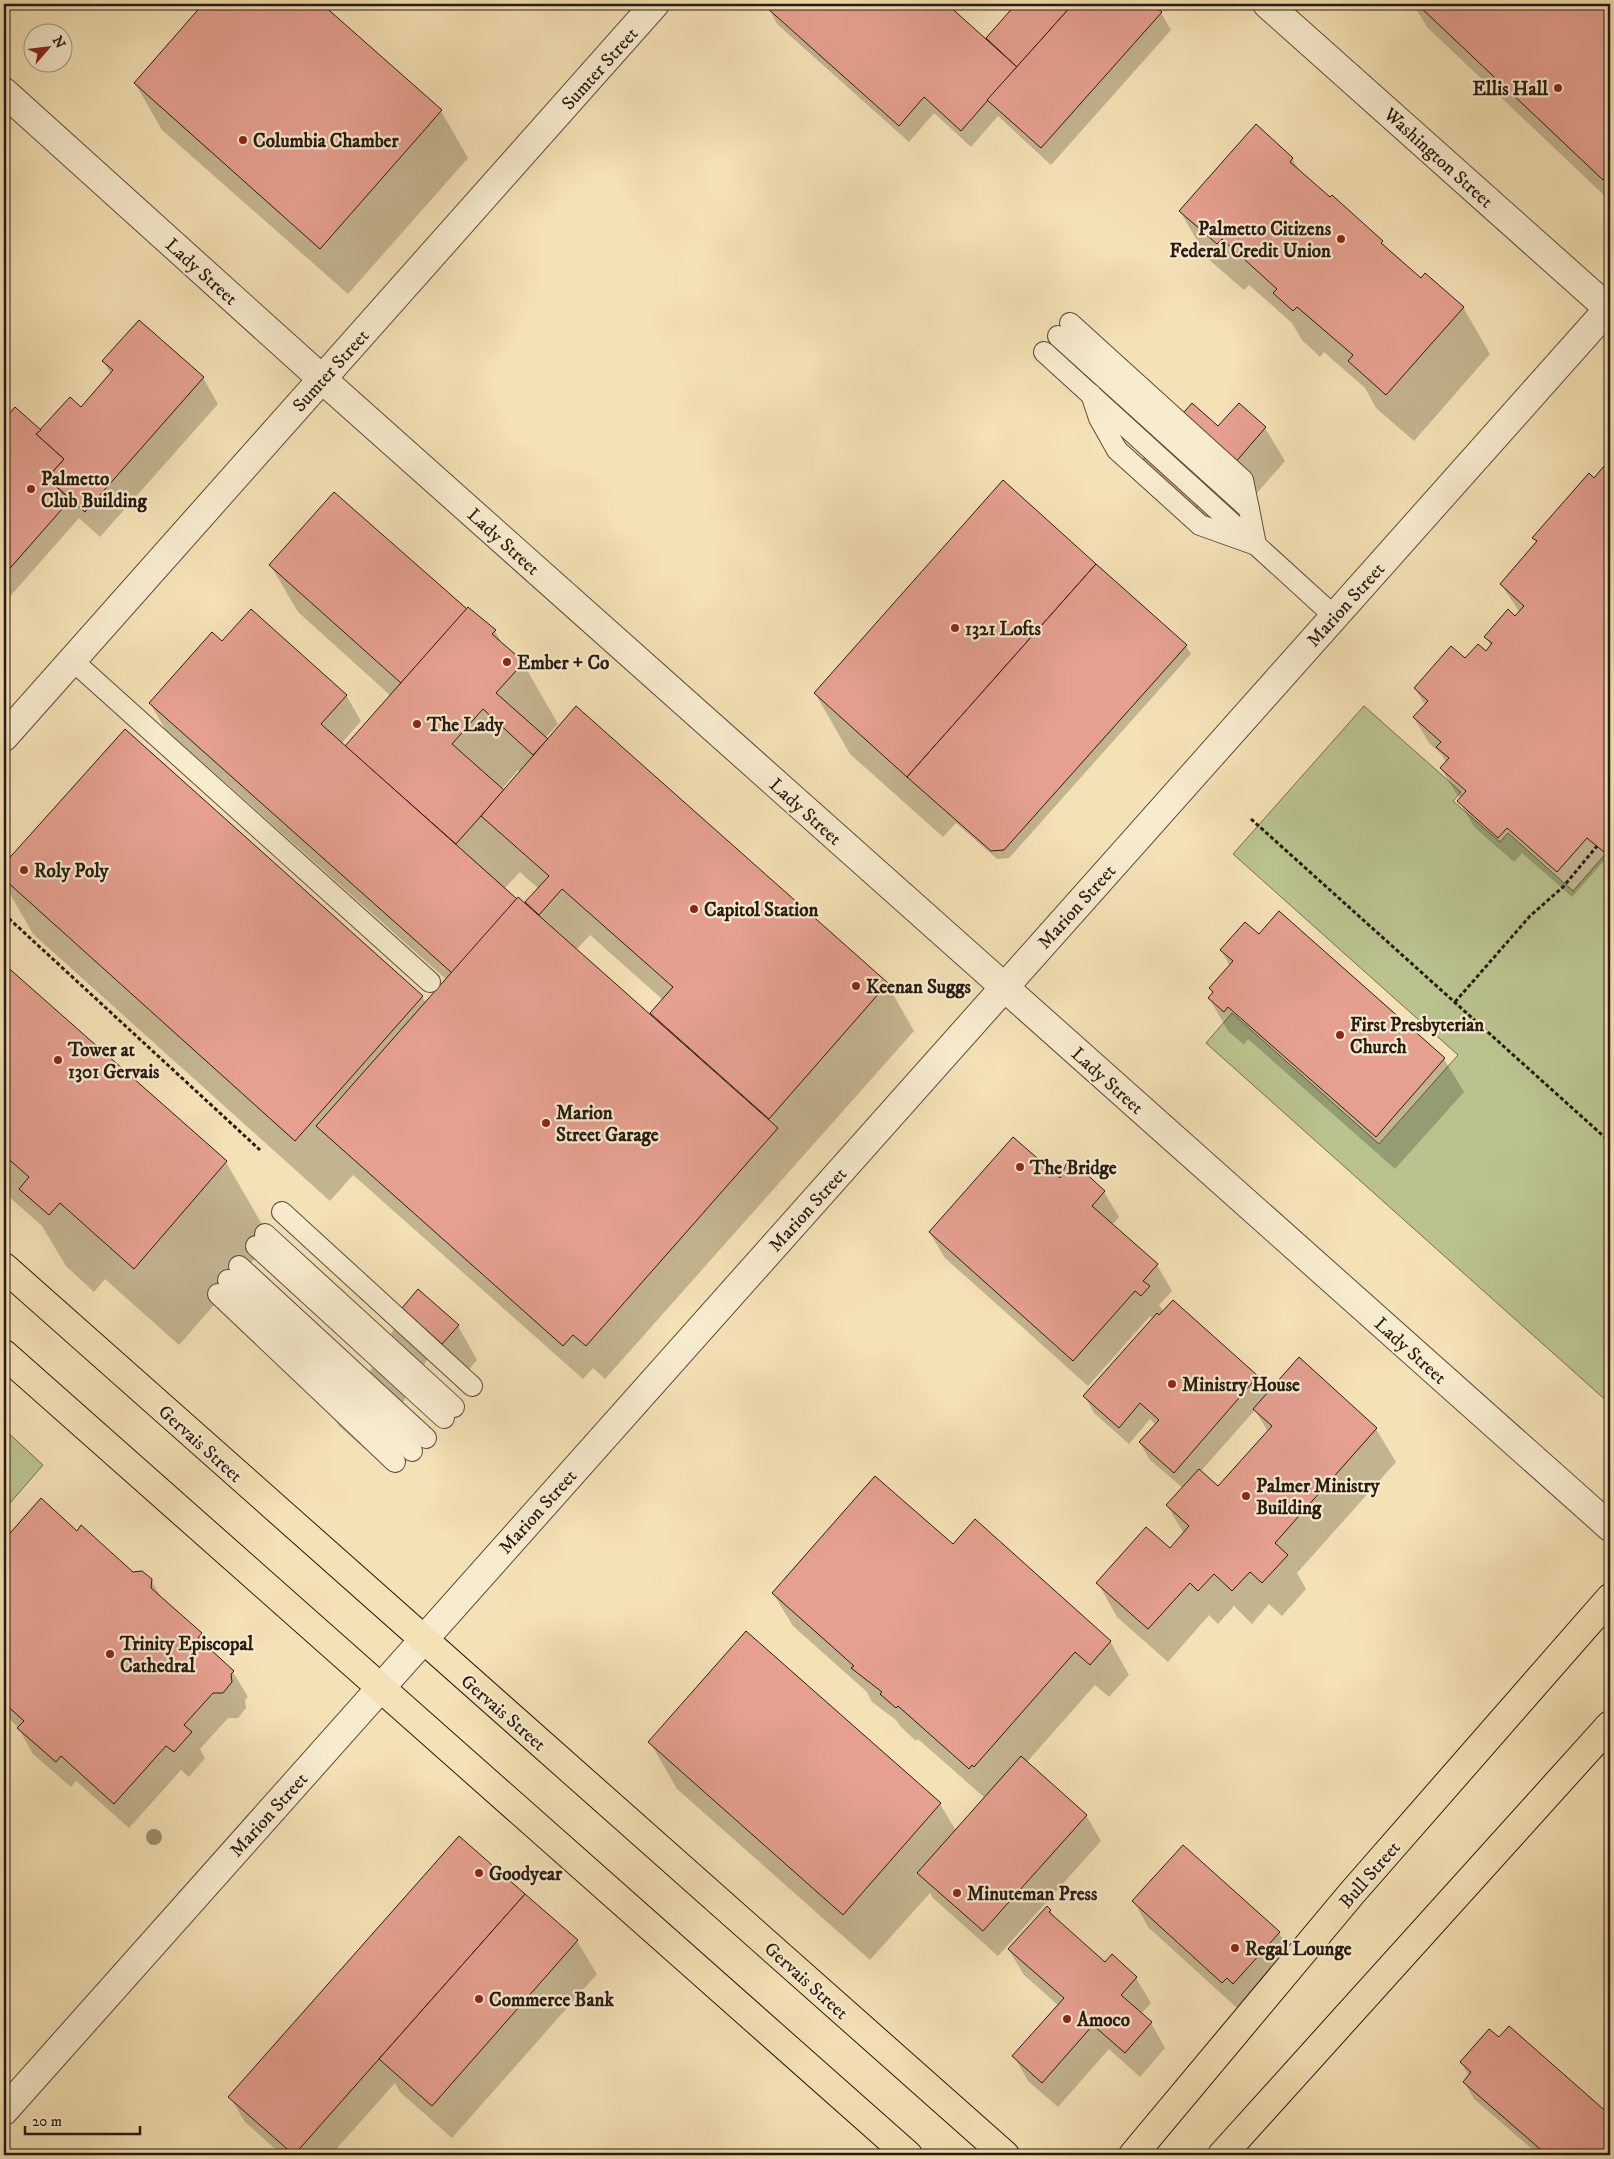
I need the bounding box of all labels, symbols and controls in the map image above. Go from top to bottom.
north arrow [22,22,72,72]
street label: Sumter Street [557,23,643,115]
text: N [48,33,69,52]
place label: Ellis Hall [1472,78,1548,101]
marker: Ellis Hall [1552,82,1564,94]
street label: Washington Street [1378,102,1497,213]
place label: Columbia Chamber [253,130,399,153]
marker: Columbia Chamber [237,134,249,146]
place label: Palmetto Citizens Federal Credit Union [1169,218,1332,263]
marker: Palmetto Citizens Federal Credit Union [1335,233,1347,245]
street label: Lady Street [160,234,242,310]
street label: Sumter Street [288,325,374,417]
place label: Palmetto Club Building [41,468,148,513]
marker: Palmetto Club Building [25,483,37,495]
street label: Lady Street [462,504,544,580]
street label: Marion Street [1302,558,1390,652]
place label: 1321 Lofts [965,618,1041,641]
marker: 1321 Lofts [949,622,961,634]
place label: Ember + Co [517,652,609,675]
marker: Ember + Co [501,656,513,668]
place label: The Lady [426,714,504,737]
marker: The Lady [411,718,423,730]
street label: Lady Street [764,774,846,850]
place label: Roly Poly [34,860,110,883]
street label: Marion Street [1033,860,1121,954]
marker: Roly Poly [18,864,30,876]
place label: Capitol Station [704,899,819,922]
marker: Capitol Station [688,903,700,915]
place label: Keenan Suggs [866,976,972,999]
marker: Keenan Suggs [850,980,862,992]
place label: First Presbyterian Church [1350,1014,1485,1059]
marker: First Presbyterian Church [1334,1029,1346,1041]
place label: Tower at 1301 Gervais [67,1039,160,1084]
street label: Lady Street [1066,1043,1148,1119]
marker: Tower at 1301 Gervais [52,1054,64,1066]
place label: Marion Street Garage [556,1102,659,1147]
marker: Marion Street Garage [540,1117,552,1129]
place label: The Bridge [1029,1157,1117,1180]
marker: The Bridge [1014,1161,1026,1173]
street label: Marion Street [764,1163,852,1257]
street label: Lady Street [1369,1313,1451,1389]
place label: Ministry House [1182,1374,1300,1397]
marker: Ministry House [1166,1378,1178,1390]
street label: Gervais Street [153,1400,247,1488]
street label: Marion Street [494,1465,582,1559]
place label: Palmer Ministry Building [1256,1475,1381,1520]
marker: Palmer Ministry Building [1240,1490,1252,1502]
place label: Trinity Episcopal Cathedral [119,1633,254,1678]
marker: Trinity Episcopal Cathedral [104,1648,116,1660]
street label: Gervais Street [456,1670,550,1756]
street label: Marion Street [225,1768,313,1862]
street label: Bull Street [1335,1837,1406,1913]
place label: Goodyear [489,1863,563,1886]
marker: Goodyear [473,1867,485,1879]
place label: Minuteman Press [967,1883,1098,1906]
marker: Minuteman Press [951,1887,963,1899]
street label: Gervais Street [759,1937,853,2025]
place label: Regal Lounge [1245,1938,1352,1961]
marker: Regal Lounge [1229,1942,1241,1954]
place label: Commerce Bank [489,1989,614,2012]
marker: Commerce Bank [473,1993,485,2005]
place label: Amoco [1076,2009,1130,2032]
marker: Amoco [1061,2013,1073,2025]
scale bar [25,2104,140,2136]
text: 20 m [32,2112,62,2131]

